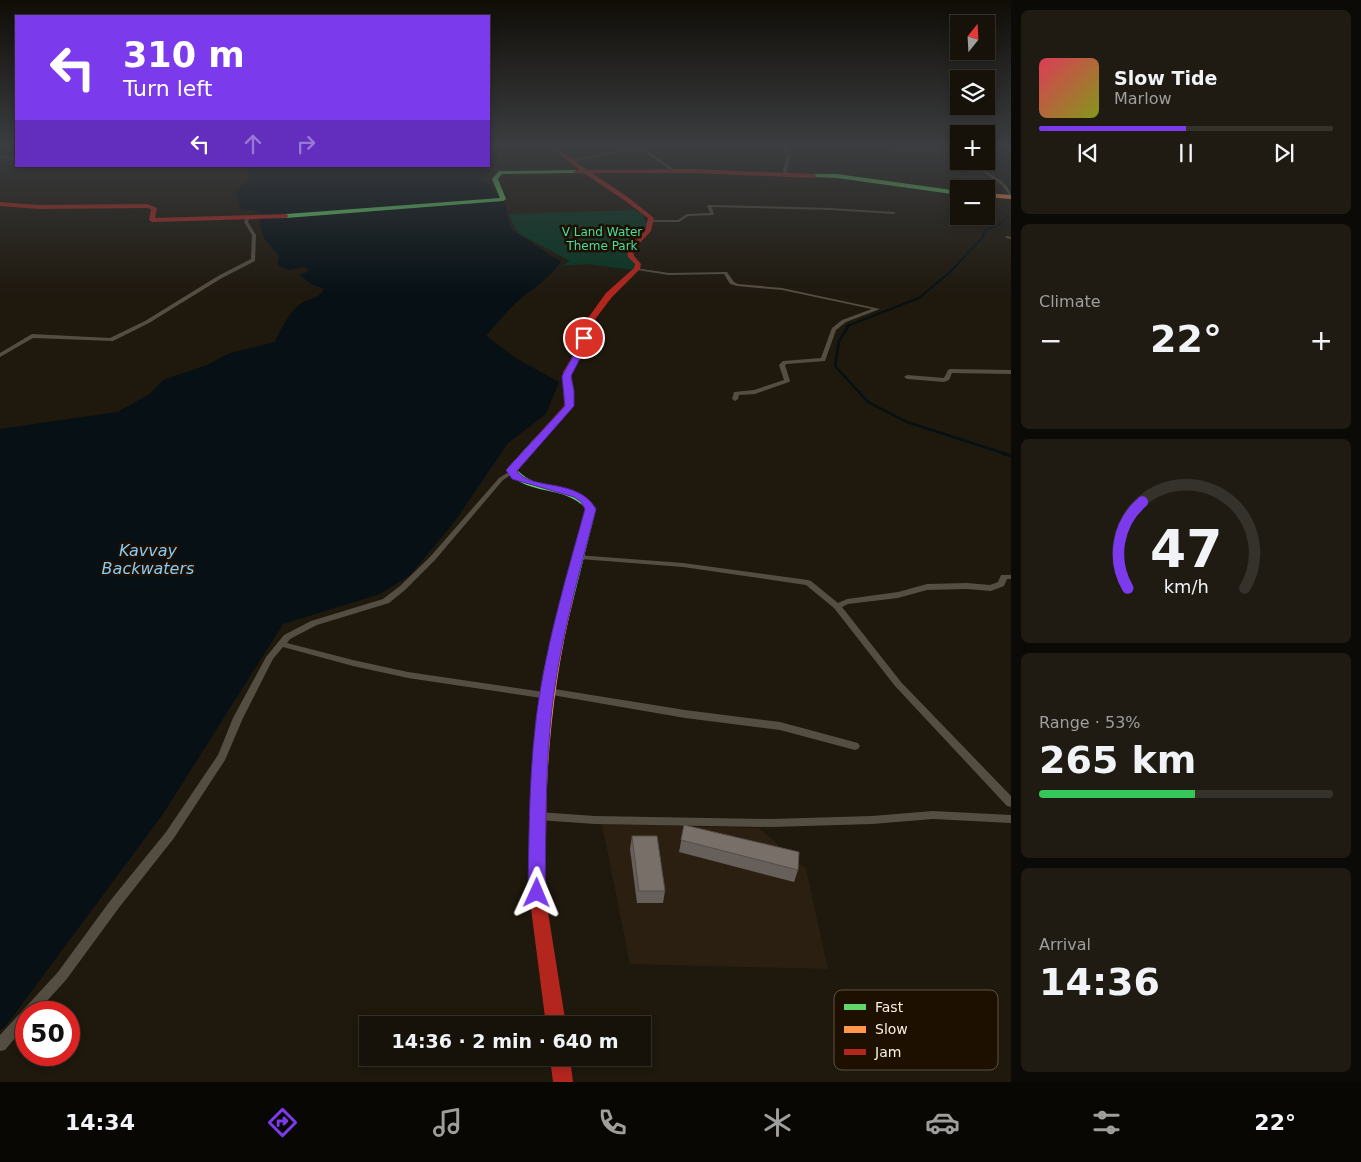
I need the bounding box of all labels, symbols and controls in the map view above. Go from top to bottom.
north arrow [950,15,995,60]
map controls [950,15,995,225]
icon: left [40,35,105,100]
text: 310 m [123,35,245,75]
text: Slow Tide [1114,67,1217,89]
button: layers [950,70,995,115]
text: Turn left [123,76,212,101]
text: Marlow [1114,89,1172,108]
button: + [950,125,995,170]
icon: left [186,130,214,158]
icon: ahead [239,130,267,158]
icon: right [292,130,320,158]
icon: previous [1074,139,1102,167]
icon: pause [1172,139,1200,167]
icon: next [1270,139,1298,167]
button: − [950,180,995,225]
park label: V Land Water Theme Park [562,225,642,253]
text: Climate [1039,292,1101,311]
pin [563,317,605,359]
text: 22° [1150,317,1222,361]
icon: arrive [570,324,598,352]
text: − [1039,324,1062,357]
text: + [1310,324,1333,357]
text: 47 [1150,519,1222,579]
water label: Kavvay Backwaters [102,541,194,578]
text: km/h [1163,576,1209,597]
text: Range · 53% [1039,713,1141,732]
text: 265 km [1039,738,1196,782]
position arrow [510,866,562,918]
text: Arrival [1039,935,1091,954]
text: 14:36 [1039,960,1160,1004]
legend [834,990,998,1070]
text: Fast [875,999,904,1015]
speed limit sign: 50 [15,1001,80,1066]
text: Slow [875,1021,908,1037]
text: 14:36 · 2 min · 640 m [391,1030,619,1052]
text: Jam [874,1044,901,1060]
icon: directions [265,1105,300,1140]
icon: music [430,1105,465,1140]
icon: phone [595,1105,630,1140]
icon: climate [760,1105,795,1140]
icon: car [925,1105,960,1140]
icon: filters [1089,1105,1124,1140]
text: 14:34 [65,1110,135,1135]
text: 22° [1254,1110,1296,1135]

